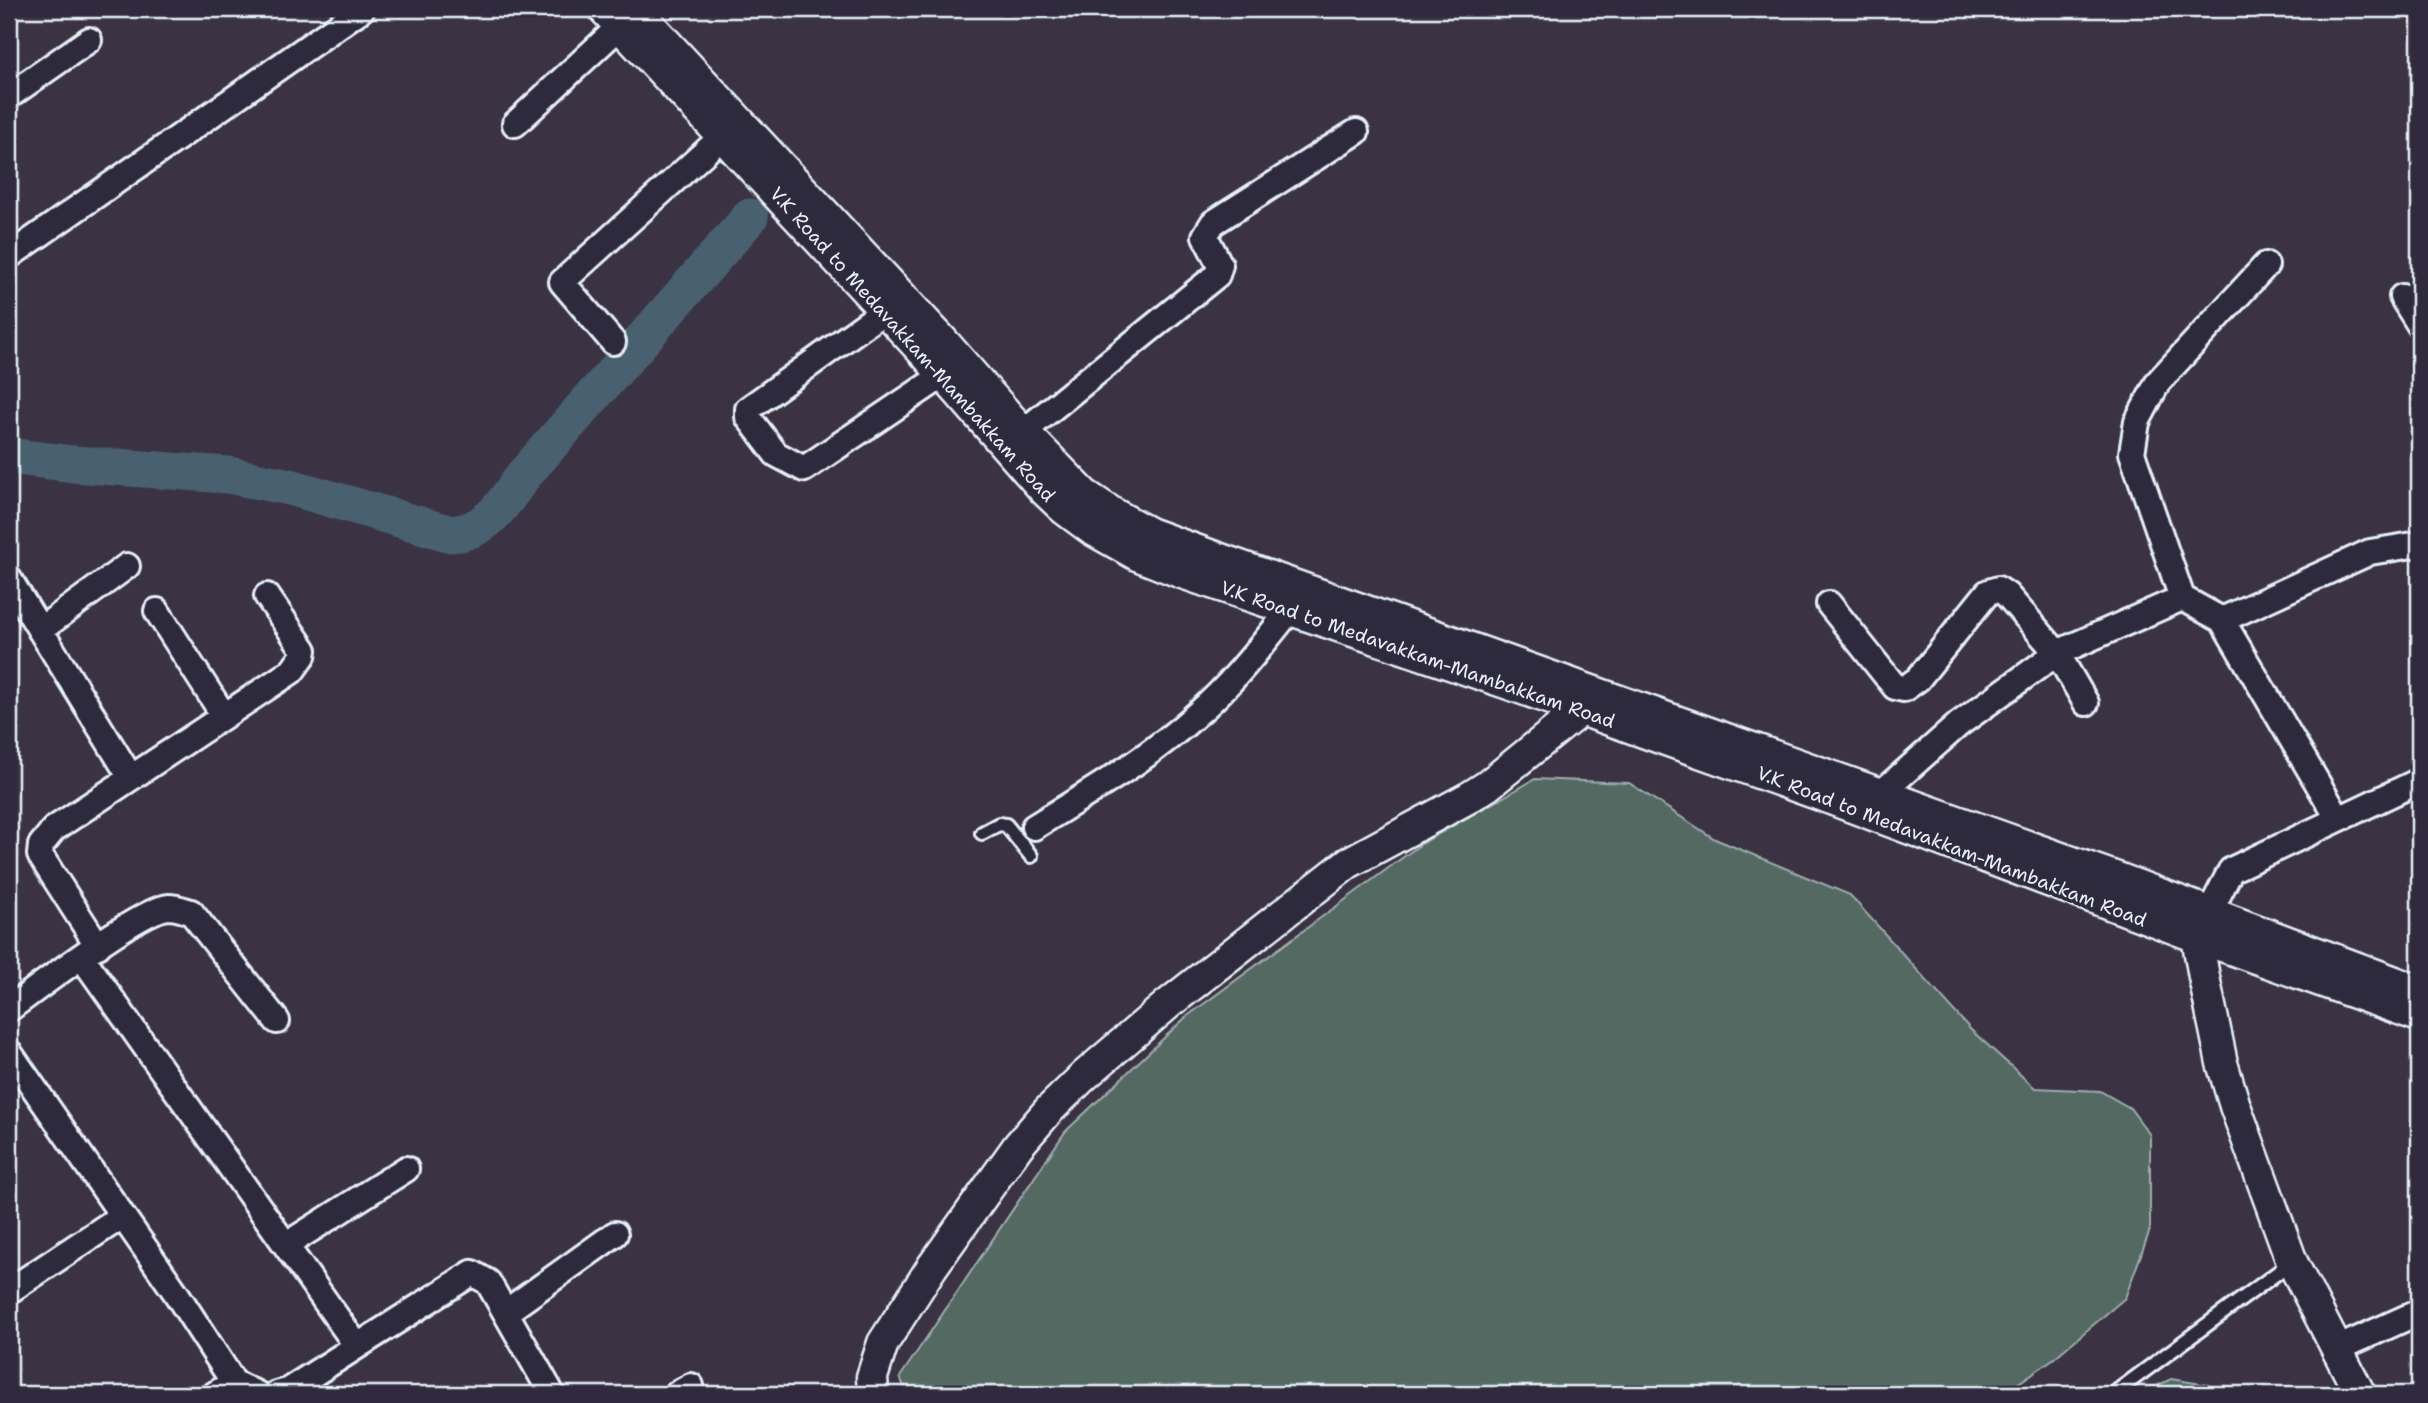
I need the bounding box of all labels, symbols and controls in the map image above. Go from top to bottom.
street label: V.K Road to Medavakkam-Mambakkam Road [764,182,1061,507]
street label: V.K Road to Medavakkam-Mambakkam Road [1217,575,1618,734]
street label: V.K Road to Medavakkam-Mambakkam Road [1753,760,2150,933]

